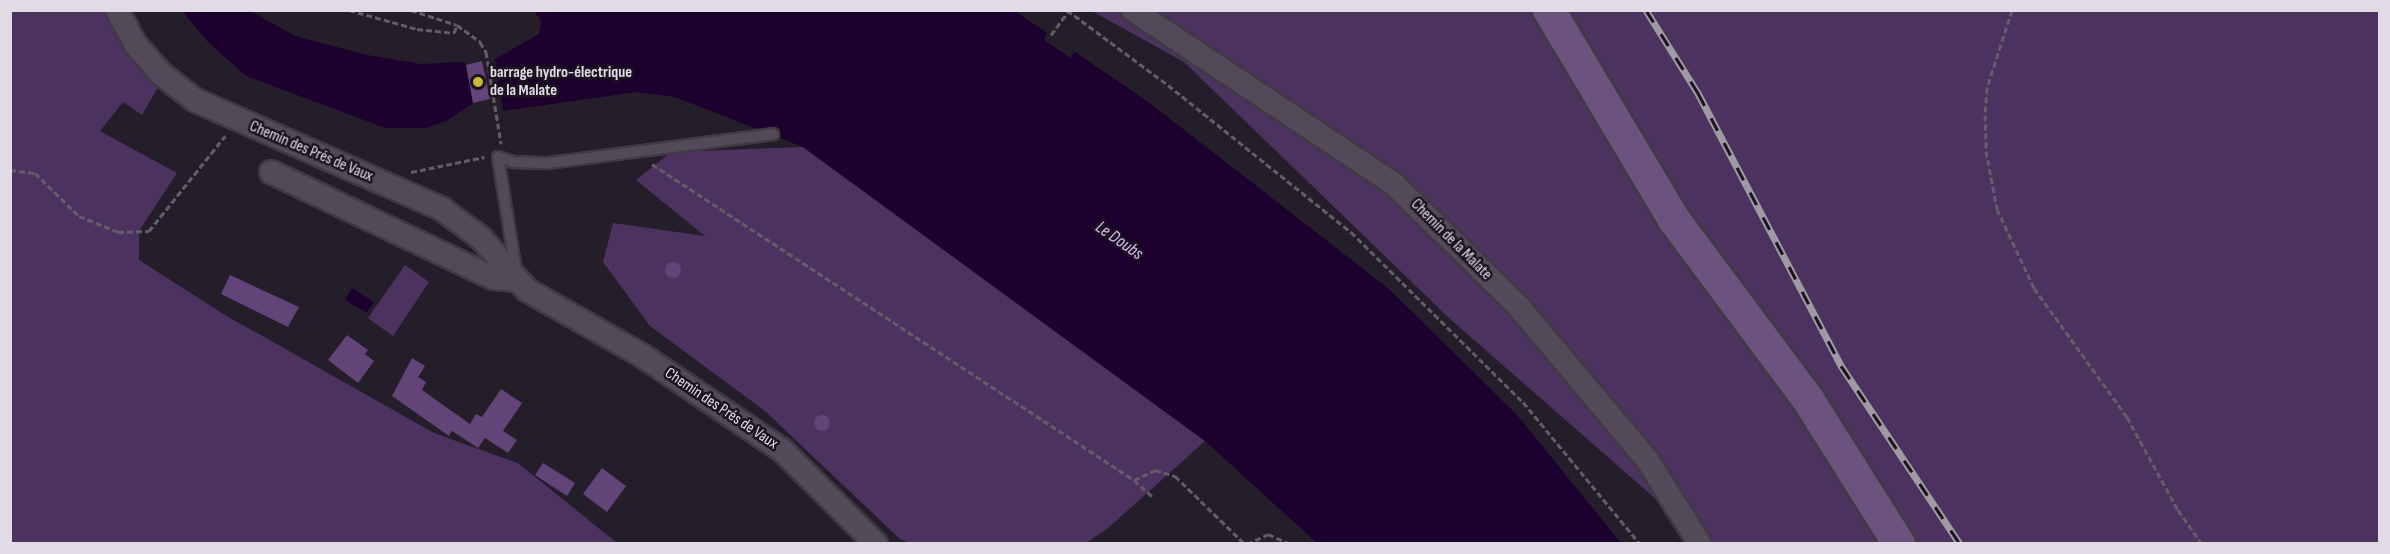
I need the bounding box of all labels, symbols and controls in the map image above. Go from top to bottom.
place label: barrage hydro-électrique de la Malate [490,63,632,101]
marker: barrage hydro-électrique de la Malate [471,75,485,89]
street label: Chemin des Prés de Vaux [246,117,376,187]
street label: Chemin de la Malate [1406,195,1496,285]
water label: Le Doubs [1091,217,1147,265]
street label: Chemin des Prés de Vaux [661,364,781,454]

